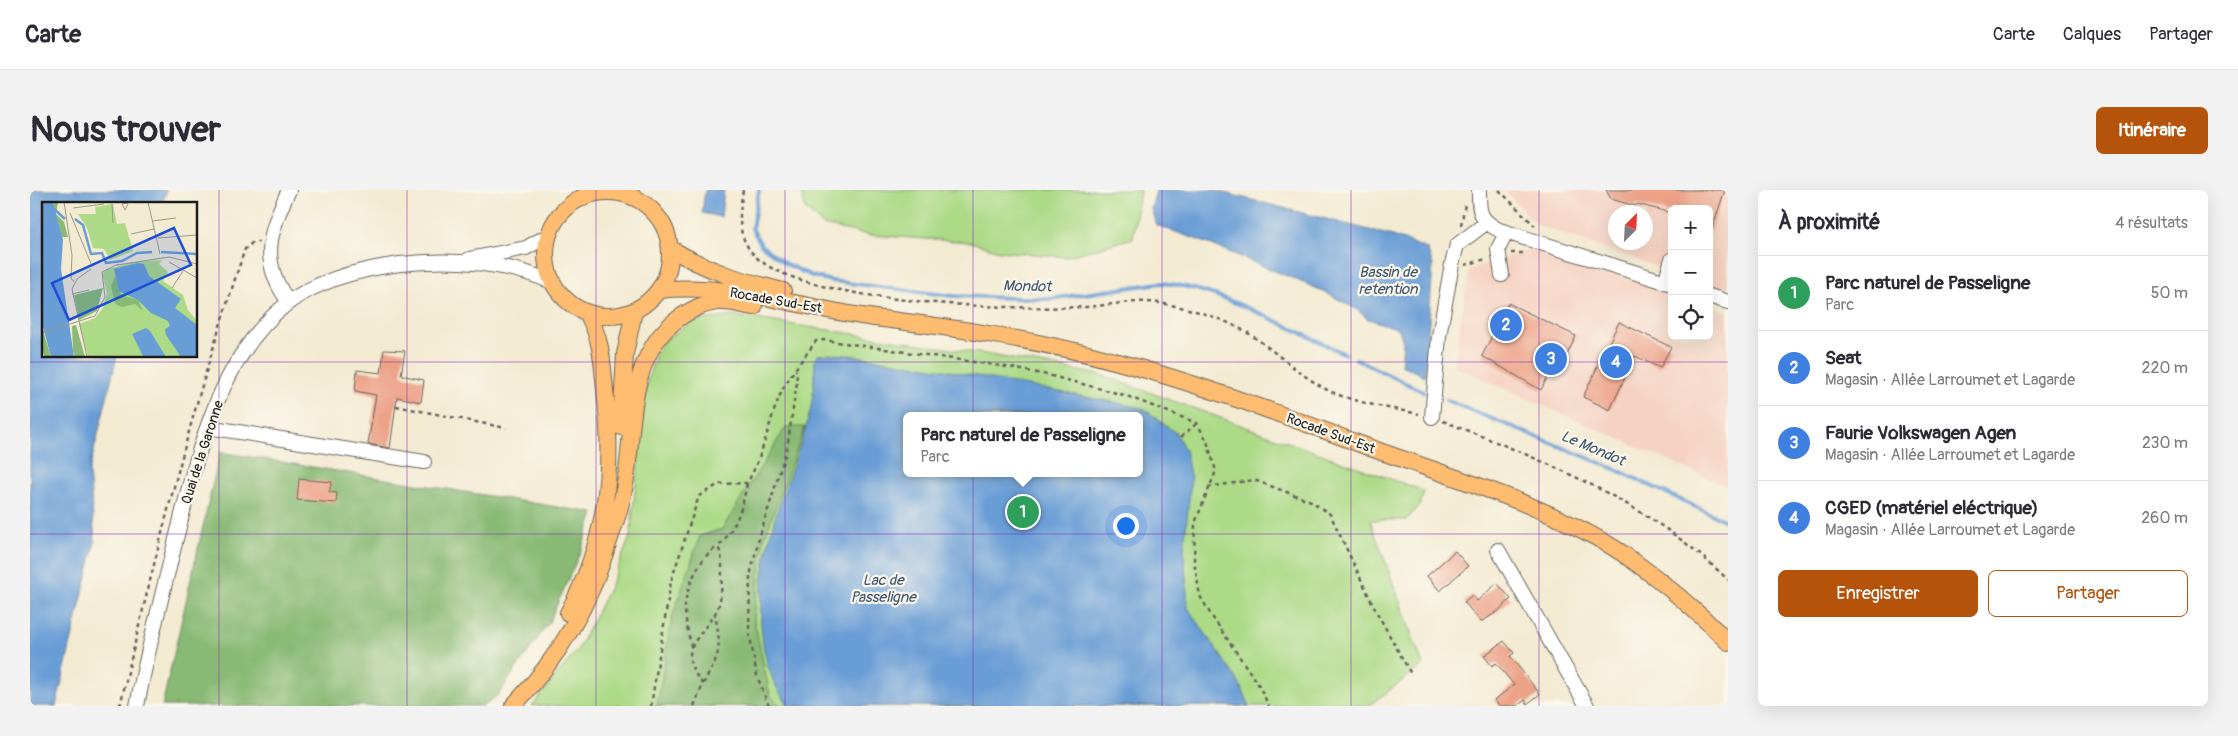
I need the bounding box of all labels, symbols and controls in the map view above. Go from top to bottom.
text: Carte [25,20,81,49]
text: Carte [1993,23,2035,46]
text: Calques [2063,23,2121,46]
text: Partager [2149,23,2213,46]
button: Itinéraire [2096,107,2208,154]
text: Nous trouver [30,108,221,152]
inset map [42,202,198,358]
north arrow [1608,205,1653,250]
map controls [1668,205,1713,340]
button: + [1668,205,1713,250]
text: À proximité [1778,209,1881,236]
text: 4 résultats [2115,213,2188,233]
button: − [1668,250,1713,295]
water label: Bassin de retention [1358,263,1419,299]
text: Parc naturel de Passeligne [1825,271,2030,295]
water label: Mondot [1003,277,1053,296]
text: 1 [1791,283,1797,303]
text: 50 m [2151,283,2188,303]
street label: Rocade Sud-Est [728,284,824,317]
button: locate [1668,295,1713,340]
text: Parc [1825,295,1854,315]
pin: 2 [1490,306,1522,344]
pin: 3 [1535,340,1567,378]
pin: 4 [1600,343,1632,381]
text: Seat [1825,346,1861,370]
text: 2 [1790,358,1798,378]
text: 220 m [2142,358,2188,378]
text: Magasin · Allée Larroumet et Lagarde [1825,370,2075,390]
street label: Quai de la Garonne [178,398,227,506]
street label: Rocade Sud-Est [1284,410,1378,458]
popup [903,412,1143,477]
text: Faurie Volkswagen Agen [1825,421,2016,445]
text: Parc naturel de Passeligne [920,423,1126,447]
water label: Le Mondot [1558,427,1629,471]
text: 3 [1790,433,1798,453]
text: 230 m [2142,433,2188,453]
text: Magasin · Allée Larroumet et Lagarde [1825,445,2075,465]
text: Parc [920,447,950,467]
pin: 1 [1007,493,1039,531]
text: CGED (matériel eléctrique) [1825,496,2038,520]
text: 4 [1789,508,1799,528]
text: 260 m [2141,508,2188,528]
your location [1113,513,1139,539]
text: Magasin · Allée Larroumet et Lagarde [1825,520,2075,540]
button: Enregistrer [1778,570,1978,617]
button: Partager [1988,570,2188,617]
water label: Lac de Passeligne [850,571,917,607]

